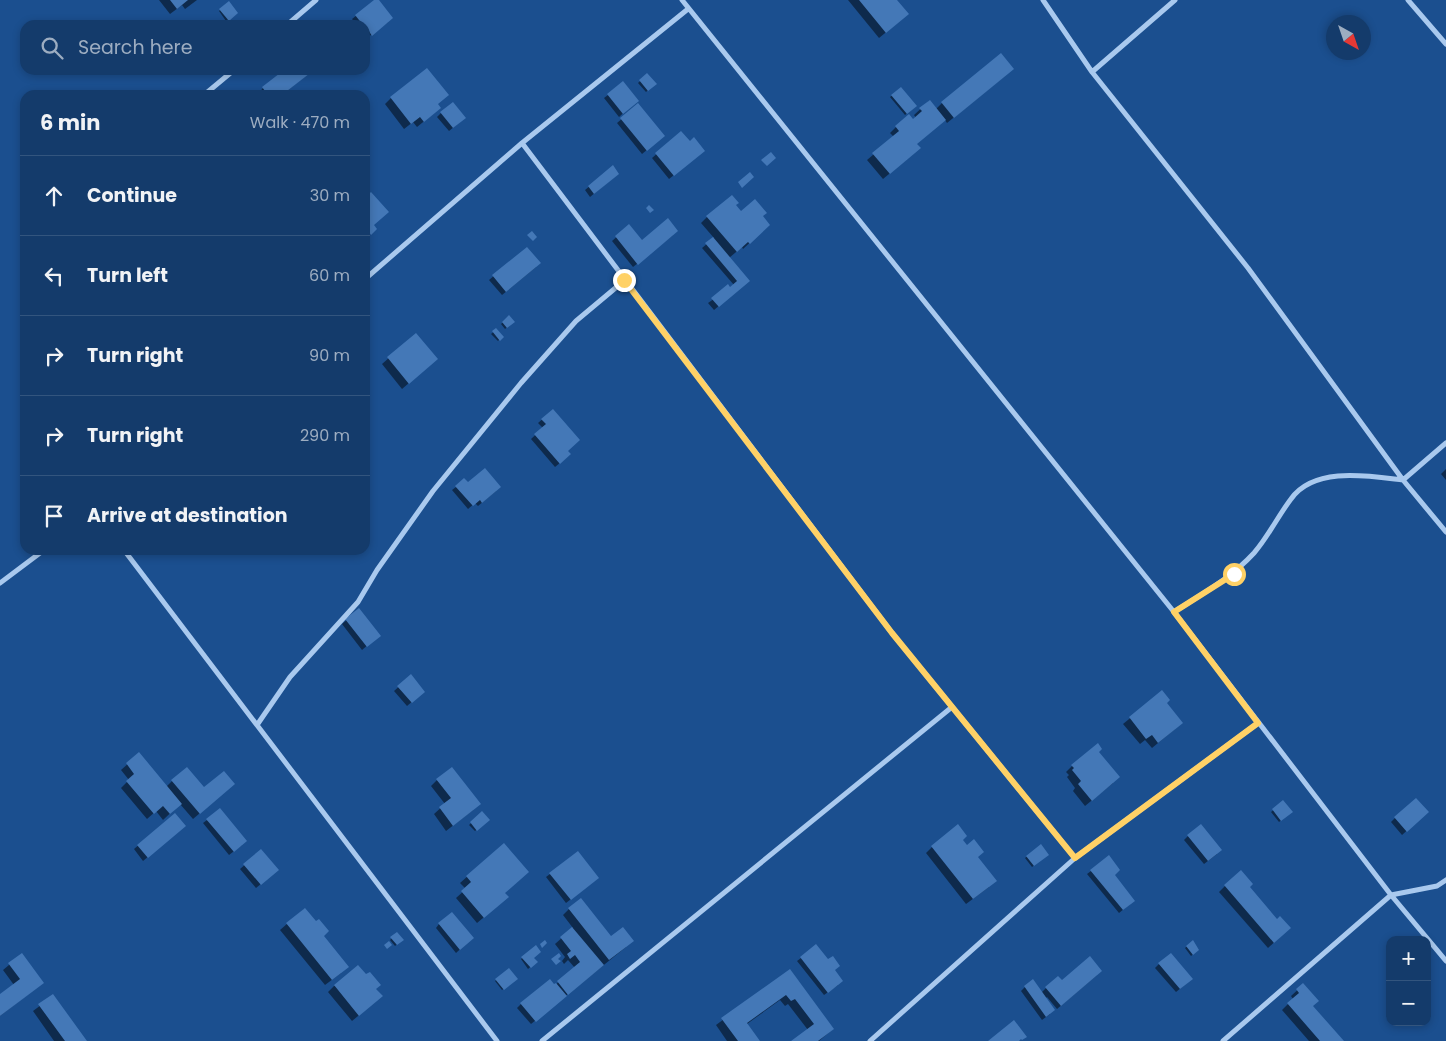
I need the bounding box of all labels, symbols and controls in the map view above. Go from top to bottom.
north arrow [1326,15,1371,60]
search box [20,20,370,75]
icon: search [38,34,66,62]
text: Search here [78,34,192,61]
text: 6 min [40,108,100,137]
text: Walk · 470 m [250,111,350,134]
icon: ahead [40,182,68,210]
text: Continue [87,182,177,209]
text: 30 m [310,184,350,207]
icon: left [40,262,68,290]
text: Turn left [87,262,168,289]
text: 60 m [309,264,350,287]
route end [613,269,636,292]
icon: right [40,342,68,370]
text: Turn right [87,342,183,369]
text: 90 m [309,344,350,367]
icon: right [40,422,68,450]
text: Turn right [87,422,183,449]
text: 290 m [300,424,350,447]
icon: arrive [40,502,68,530]
text: Arrive at destination [87,502,288,529]
route start [1223,563,1246,586]
map controls [1386,936,1431,1026]
button: + [1386,936,1431,981]
button: − [1386,981,1431,1026]

